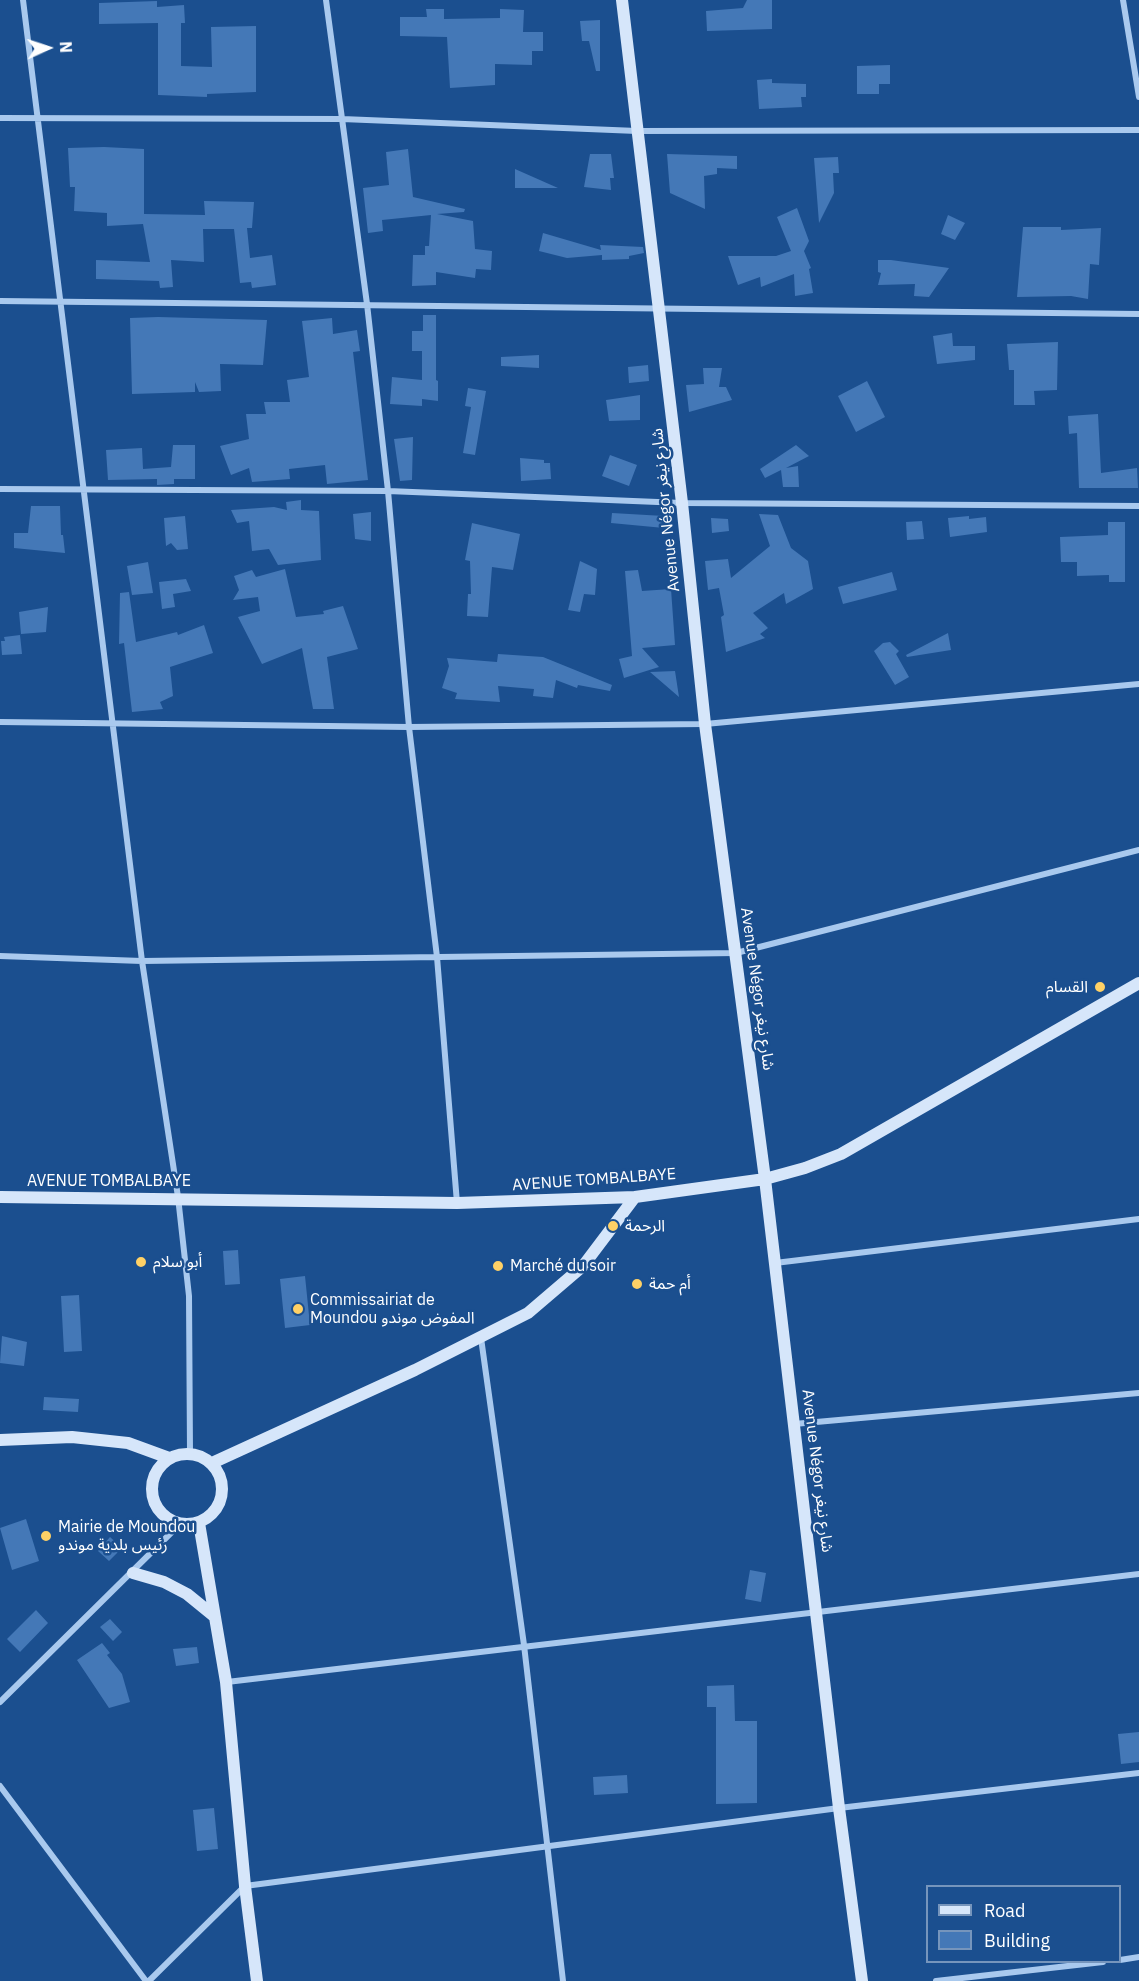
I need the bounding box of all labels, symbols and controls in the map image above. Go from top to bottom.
north arrow [18,18,78,78]
text: N [56,41,76,53]
street label: Avenue Négor شارع نيغر [648,427,684,593]
street label: Avenue Négor شارع نيغر [736,906,778,1072]
place label: القسام [1046,977,1088,997]
marker: القسام [1093,980,1107,994]
street label: AVENUE TOMBALBAYE [511,1165,677,1195]
street label: AVENUE TOMBALBAYE [27,1171,191,1191]
place label: الرحمة [625,1216,665,1236]
marker: الرحمة [606,1219,620,1233]
place label: أبو سلام [153,1252,202,1272]
marker: أبو سلام [134,1255,148,1269]
place label: Marché du soir [510,1256,616,1276]
marker: Marché du soir [491,1259,505,1273]
place label: أم حمة [649,1274,691,1294]
marker: أم حمة [630,1277,644,1291]
place label: Commissairiat de Moundou المفوض موندو [310,1290,475,1328]
marker: Commissairiat de Moundou المفوض موندو [291,1302,305,1316]
street label: Avenue Négor شارع نيغر [797,1388,837,1554]
place label: Mairie de Moundou رئيس بلدية موندو [58,1517,195,1555]
marker: Mairie de Moundou رئيس بلدية موندو [39,1529,53,1543]
legend [926,1885,1121,1963]
text: Road [984,1899,1025,1922]
text: Building [984,1929,1050,1952]

